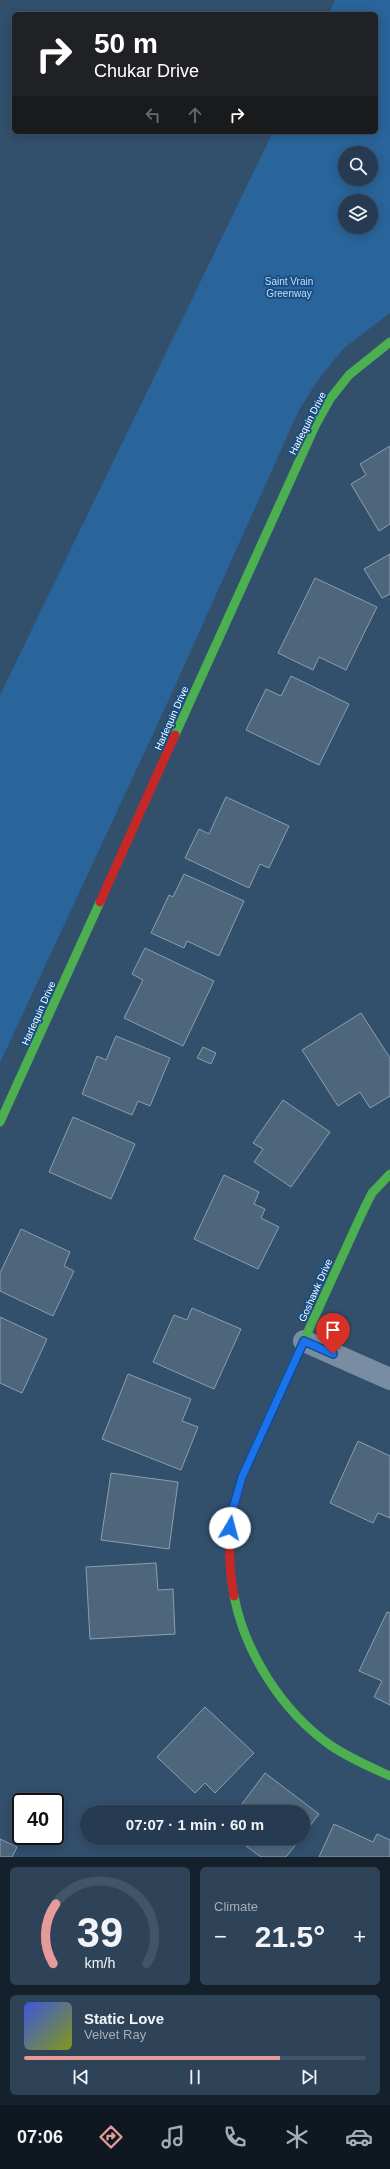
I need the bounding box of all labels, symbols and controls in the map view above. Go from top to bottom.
icon: right [28,28,80,80]
text: 50 m [94,28,158,59]
text: Chukar Drive [94,61,199,81]
icon: left [142,104,164,126]
icon: ahead [184,104,206,126]
icon: right [226,104,248,126]
map controls [338,146,378,234]
button: search [338,146,378,186]
button: layers [338,194,378,234]
park label: Saint Vrain Greenway [265,276,313,299]
street label: Harlequin Drive [287,390,328,456]
street label: Harlequin Drive [152,684,191,752]
street label: Harlequin Drive [19,979,58,1047]
street label: Goshawk Drive [297,1257,334,1323]
pin [316,1313,350,1354]
icon: arrive [322,1319,344,1341]
position arrow [209,1507,251,1549]
speed limit sign: 40 [12,1793,64,1845]
text: 07:07 · 1 min · 60 m [126,1816,264,1833]
text: Climate [214,1899,258,1914]
text: 39 [77,1909,123,1956]
text: 21.5° [255,1920,325,1953]
text: − [214,1924,227,1949]
text: + [353,1924,366,1949]
text: km/h [85,1955,116,1971]
text: Static Love [84,2010,164,2027]
text: Velvet Ray [84,2027,146,2042]
icon: previous [70,2066,92,2088]
icon: pause [184,2066,206,2088]
icon: next [298,2066,320,2088]
icon: directions [97,2123,125,2151]
icon: music [159,2123,187,2151]
icon: phone [221,2123,249,2151]
icon: climate [283,2123,311,2151]
icon: car [345,2123,373,2151]
text: 07:06 [17,2127,63,2147]

